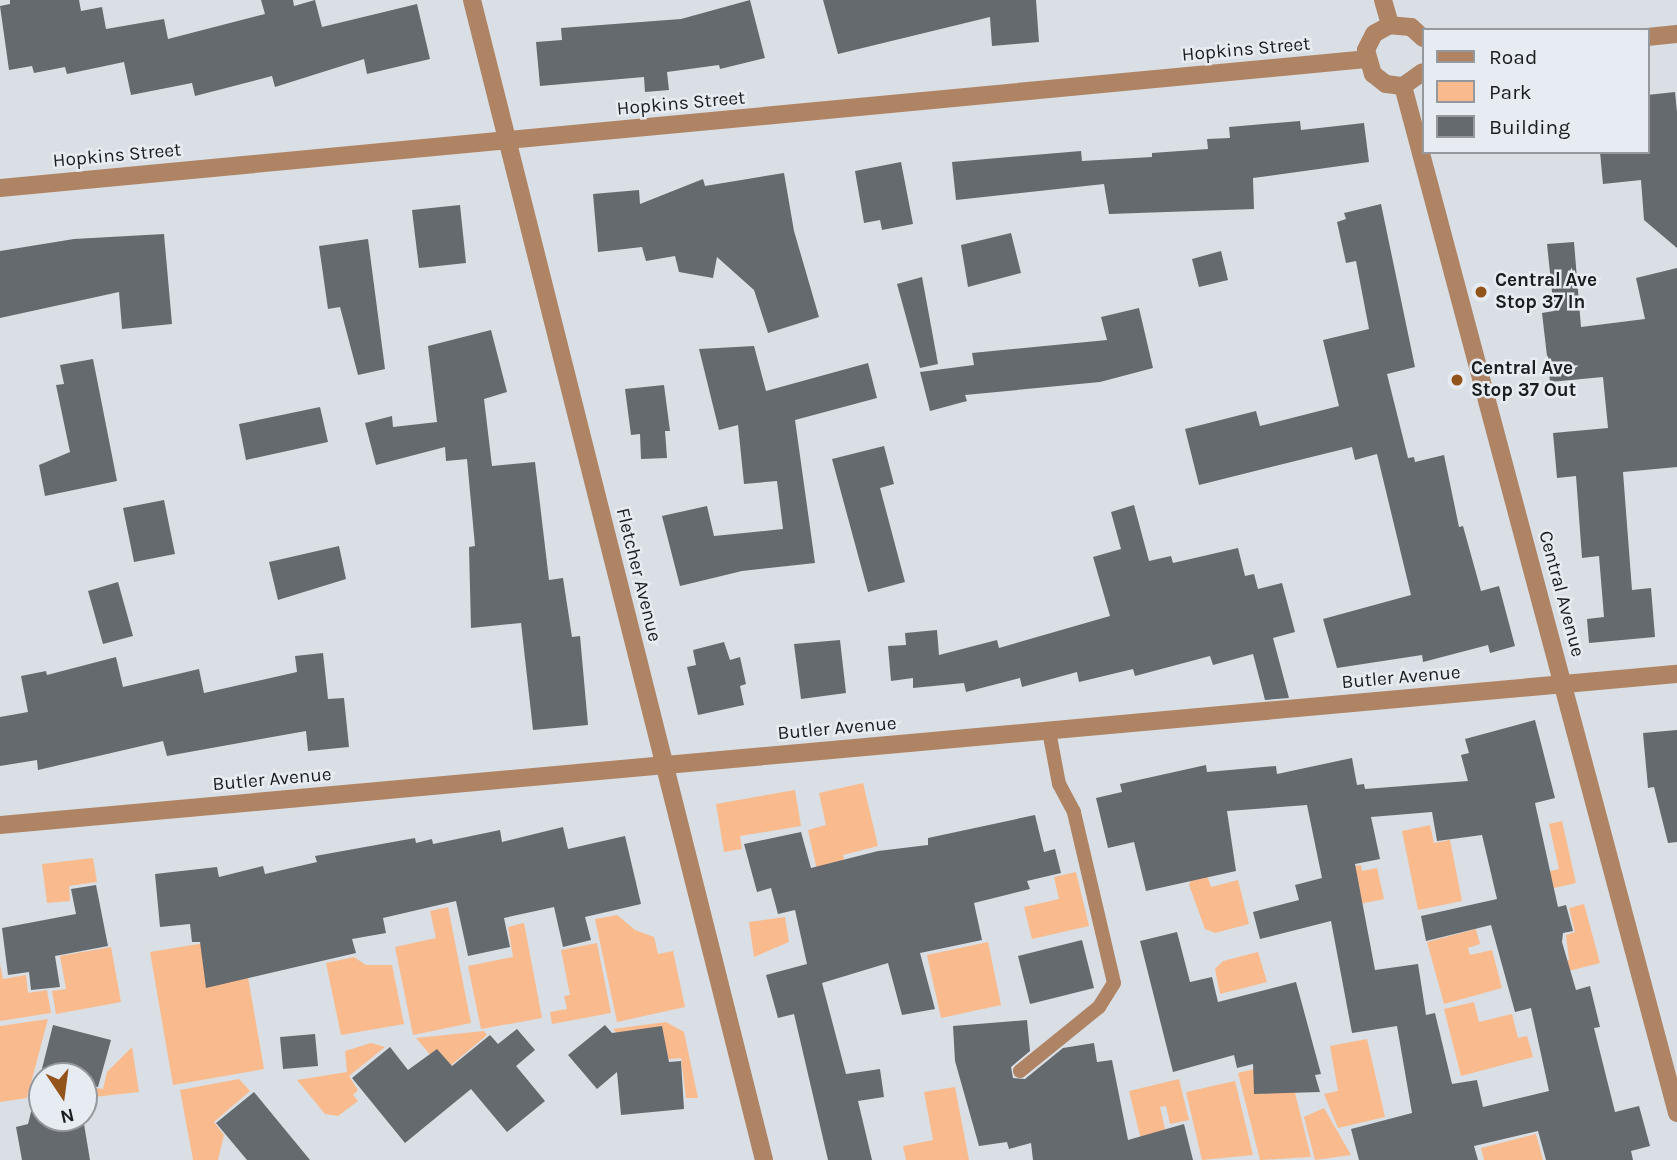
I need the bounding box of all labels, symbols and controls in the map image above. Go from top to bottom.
legend [1422,28,1649,154]
street label: Hopkins Street [1181,33,1311,67]
text: Road [1489,45,1537,69]
text: Park [1489,80,1532,104]
street label: Hopkins Street [616,87,746,121]
text: Building [1489,115,1570,139]
street label: Hopkins Street [52,139,182,173]
place label: Central Ave Stop 37 In [1495,270,1597,314]
marker: Central Ave Stop 37 In [1473,284,1489,300]
place label: Central Ave Stop 37 Out [1471,358,1576,402]
marker: Central Ave Stop 37 Out [1449,372,1465,388]
street label: Fletcher Avenue [610,506,666,644]
street label: Central Avenue [1533,528,1589,660]
street label: Butler Avenue [1341,661,1461,695]
street label: Butler Avenue [777,712,897,746]
street label: Butler Avenue [212,763,332,797]
north arrow [28,1062,98,1132]
text: N [58,1103,76,1128]

